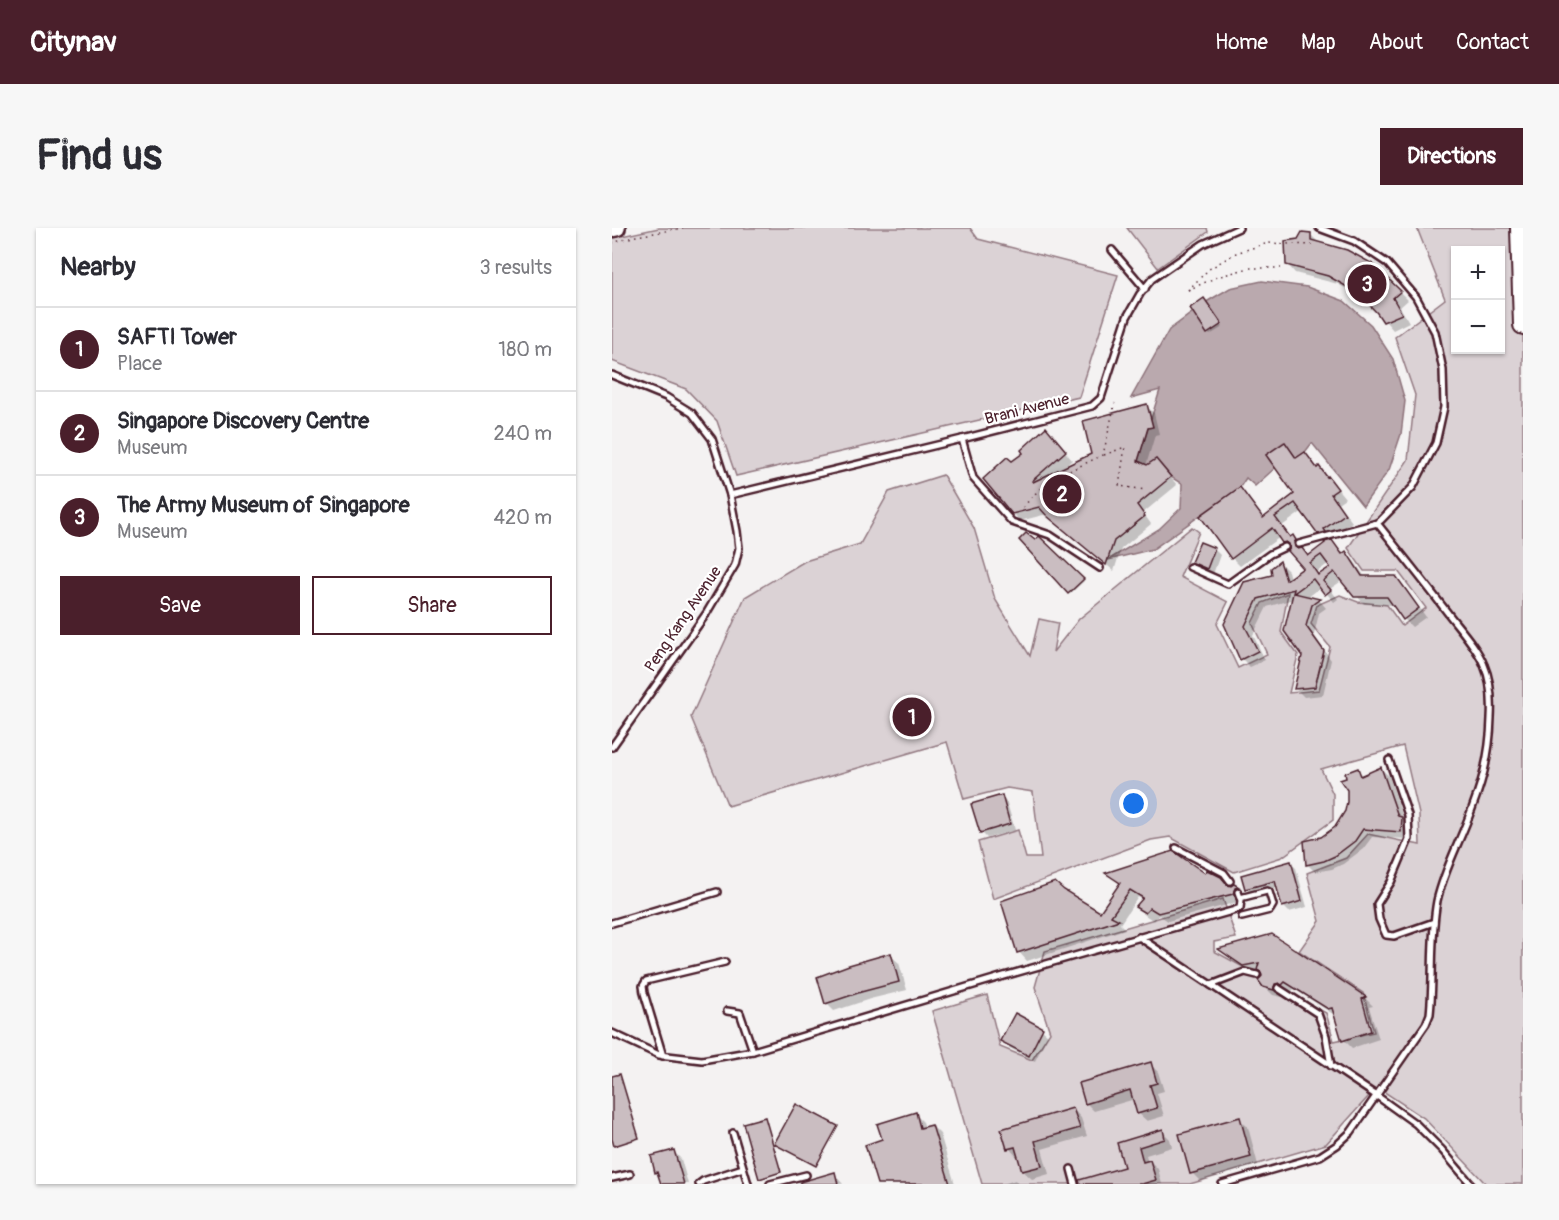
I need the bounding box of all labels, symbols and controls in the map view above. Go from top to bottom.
text: Citynav [30,25,117,60]
text: Home [1215,29,1268,56]
text: Map [1301,29,1336,56]
text: About [1369,29,1423,56]
text: Contact [1456,29,1529,56]
button: Directions [1380,128,1523,185]
text: Find us [36,130,162,182]
map controls [1451,246,1505,354]
button: + [1451,246,1505,300]
text: Nearby [60,251,136,283]
text: 3 results [480,255,552,280]
pin: 3 [1348,262,1386,306]
button: − [1451,300,1505,354]
text: SAFTI Tower [117,323,237,351]
text: 1 [76,337,83,362]
text: 180 m [498,337,552,362]
text: Place [117,351,162,376]
street label: Brani Avenue [983,389,1071,429]
text: Singapore Discovery Centre [117,407,369,435]
text: 2 [74,421,85,446]
text: 240 m [493,421,552,446]
text: Museum [117,435,187,460]
pin: 2 [1042,472,1082,516]
text: The Army Museum of Singapore [117,491,410,519]
text: 3 [74,505,85,530]
text: 420 m [493,505,552,530]
text: Museum [117,519,187,544]
street label: Peng Kang Avenue [640,562,726,676]
button: Save [60,576,300,635]
button: Share [312,576,552,635]
pin: 1 [892,694,932,740]
your location [1119,789,1148,818]

